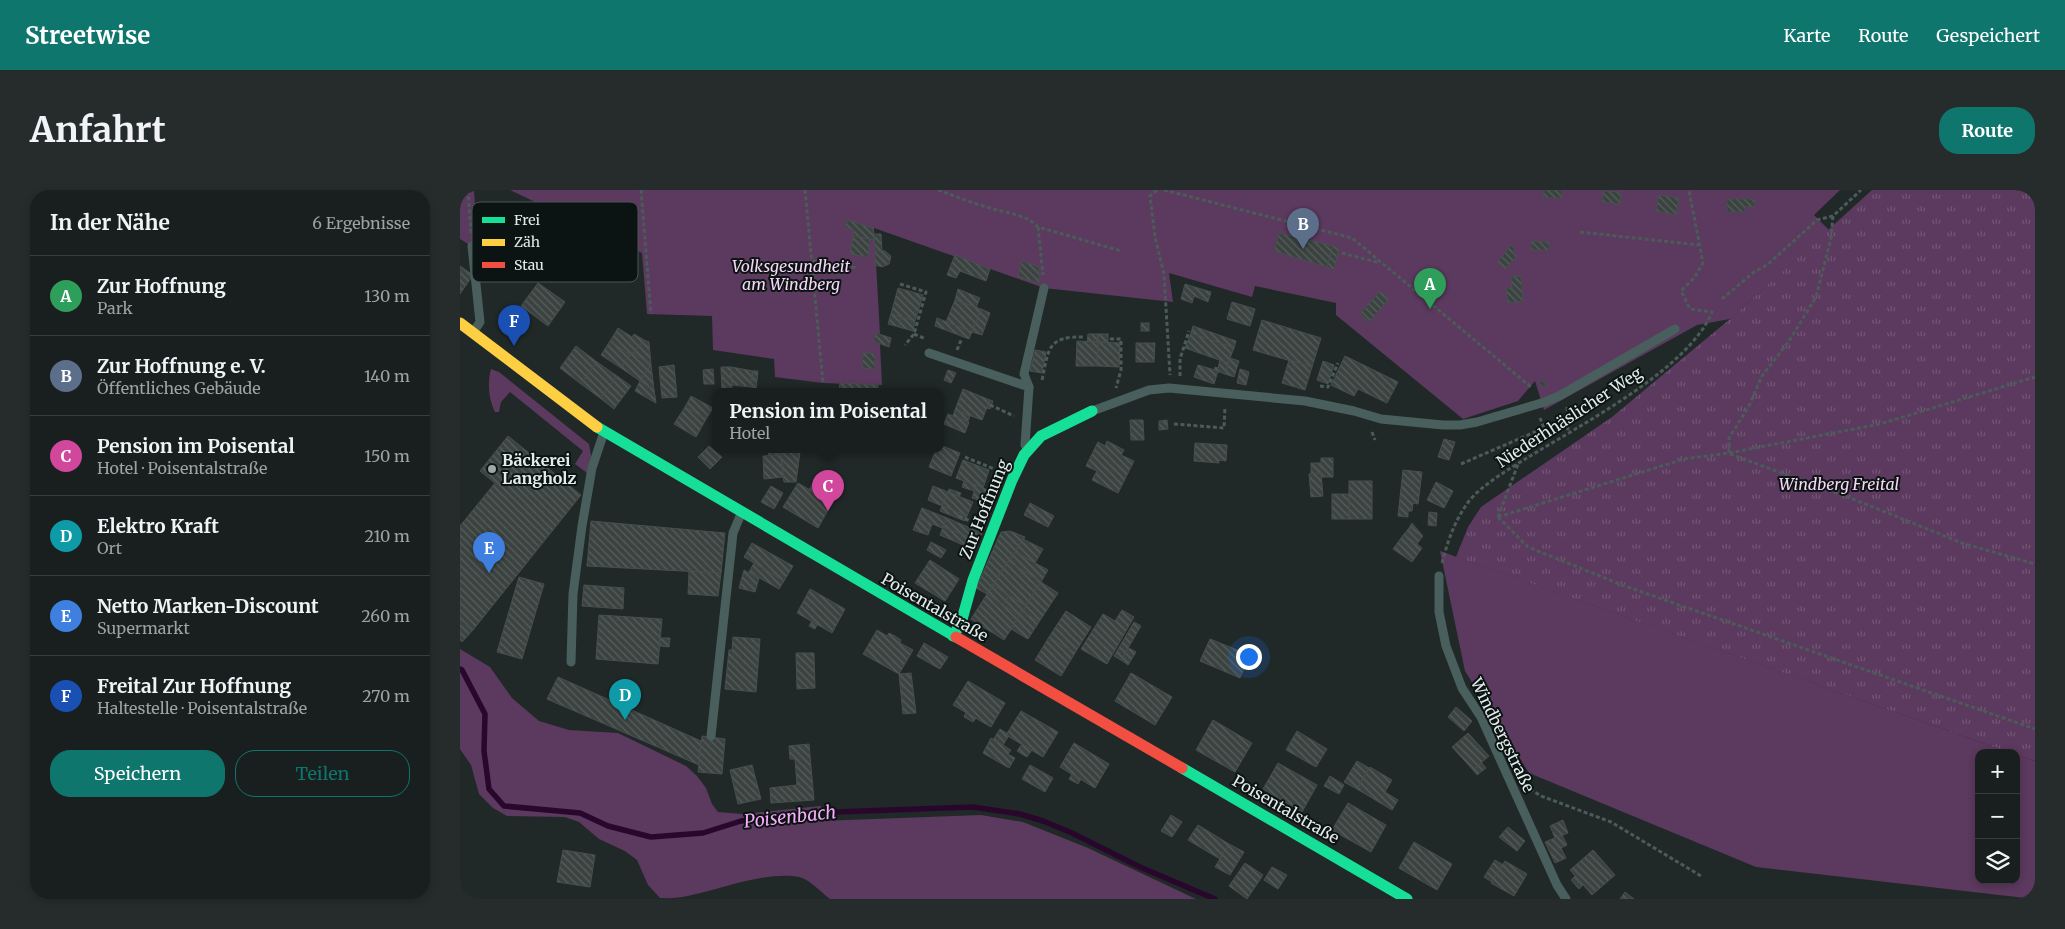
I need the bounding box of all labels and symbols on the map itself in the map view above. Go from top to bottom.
legend [472,202,638,282]
pin: B [1287,208,1319,249]
text: Frei [514,211,540,229]
text: Zäh [514,233,540,251]
text: Stau [514,256,544,274]
park label: Volksgesundheit am Windberg [732,256,851,294]
pin: A [1414,268,1446,309]
pin: F [498,305,530,346]
street label: Niederhhäslicher Weg [1493,362,1646,471]
place label: Bäckerei Langholz [502,450,576,488]
street label: Zur Hoffnung [955,456,1013,562]
marker: Bäckerei Langholz [486,463,498,475]
pin: C [812,470,844,511]
park label: Windberg Freital [1779,474,1900,494]
pin: E [473,532,505,573]
street label: Poisentalstraße [878,568,992,646]
your location [1236,644,1262,670]
street label: Windbergstraße [1466,674,1539,796]
pin: D [609,679,641,720]
street label: Poisentalstraße [1229,770,1343,848]
water label: Poisenbach [743,800,837,833]

